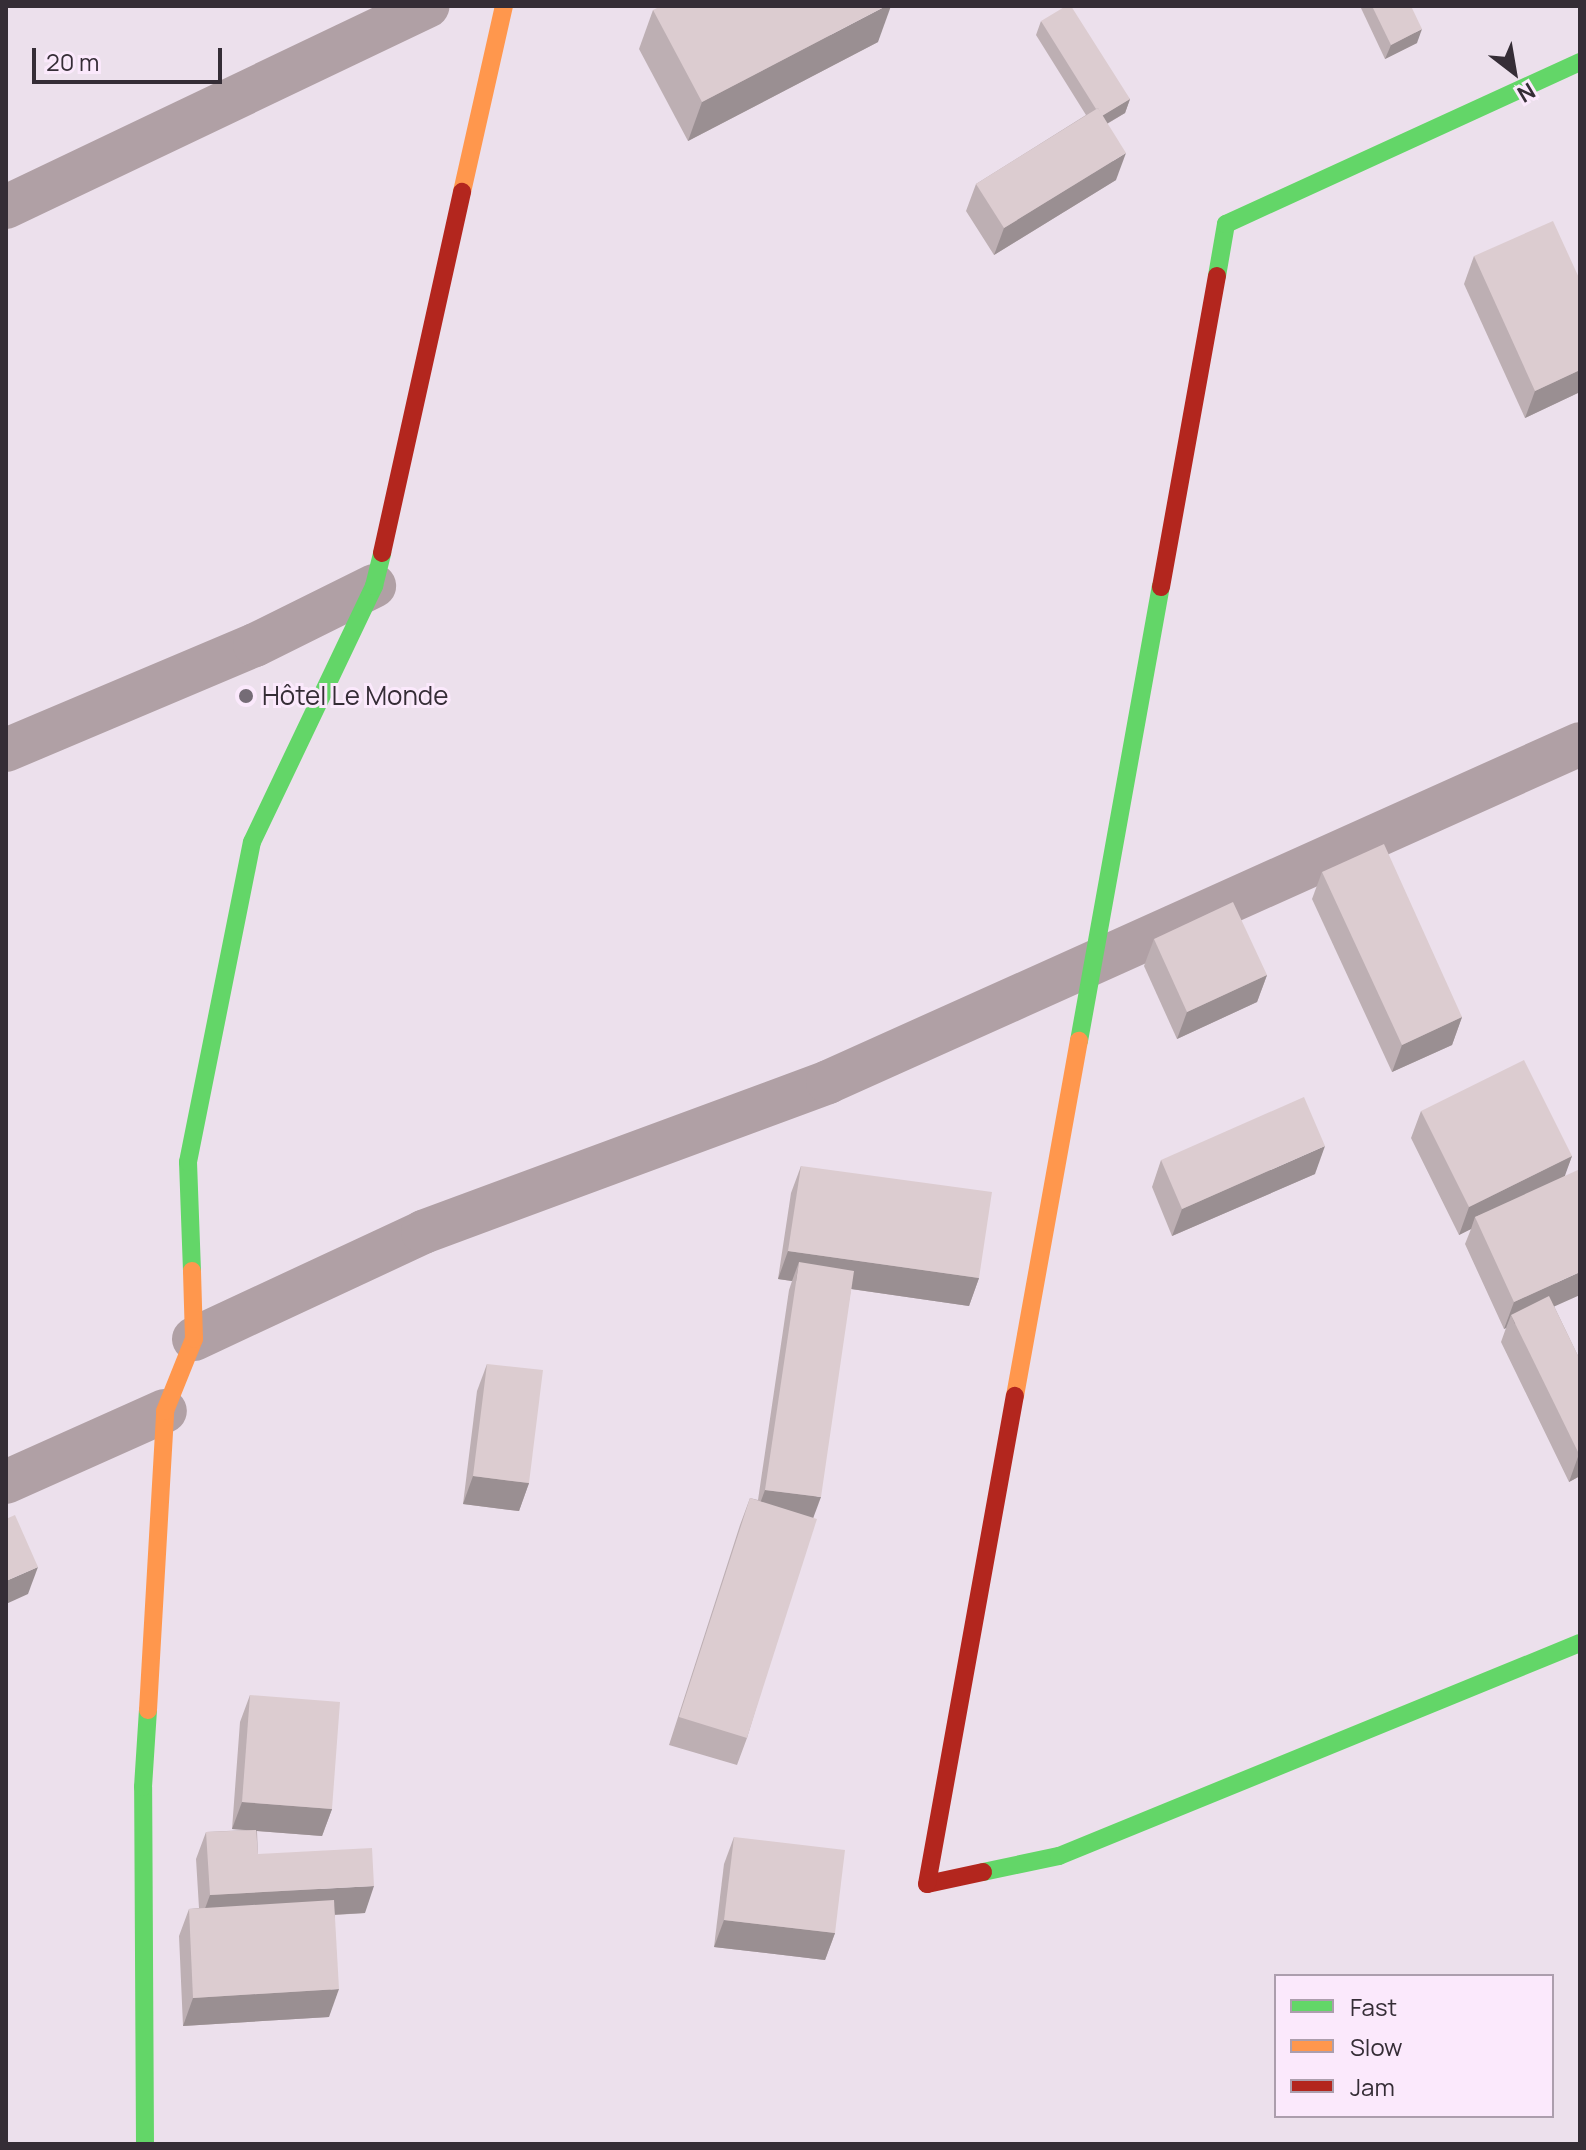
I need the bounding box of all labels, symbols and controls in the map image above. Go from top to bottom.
scale bar [36,32,226,82]
north arrow [1474,32,1554,112]
text: 20 m [46,45,99,78]
text: N [1512,76,1541,109]
place label: Hôtel Le Monde [262,680,448,712]
marker: Hôtel Le Monde [237,687,255,705]
legend [1274,1974,1554,2118]
text: Fast [1350,1990,1397,2023]
text: Slow [1350,2030,1403,2063]
text: Jam [1350,2070,1395,2103]

